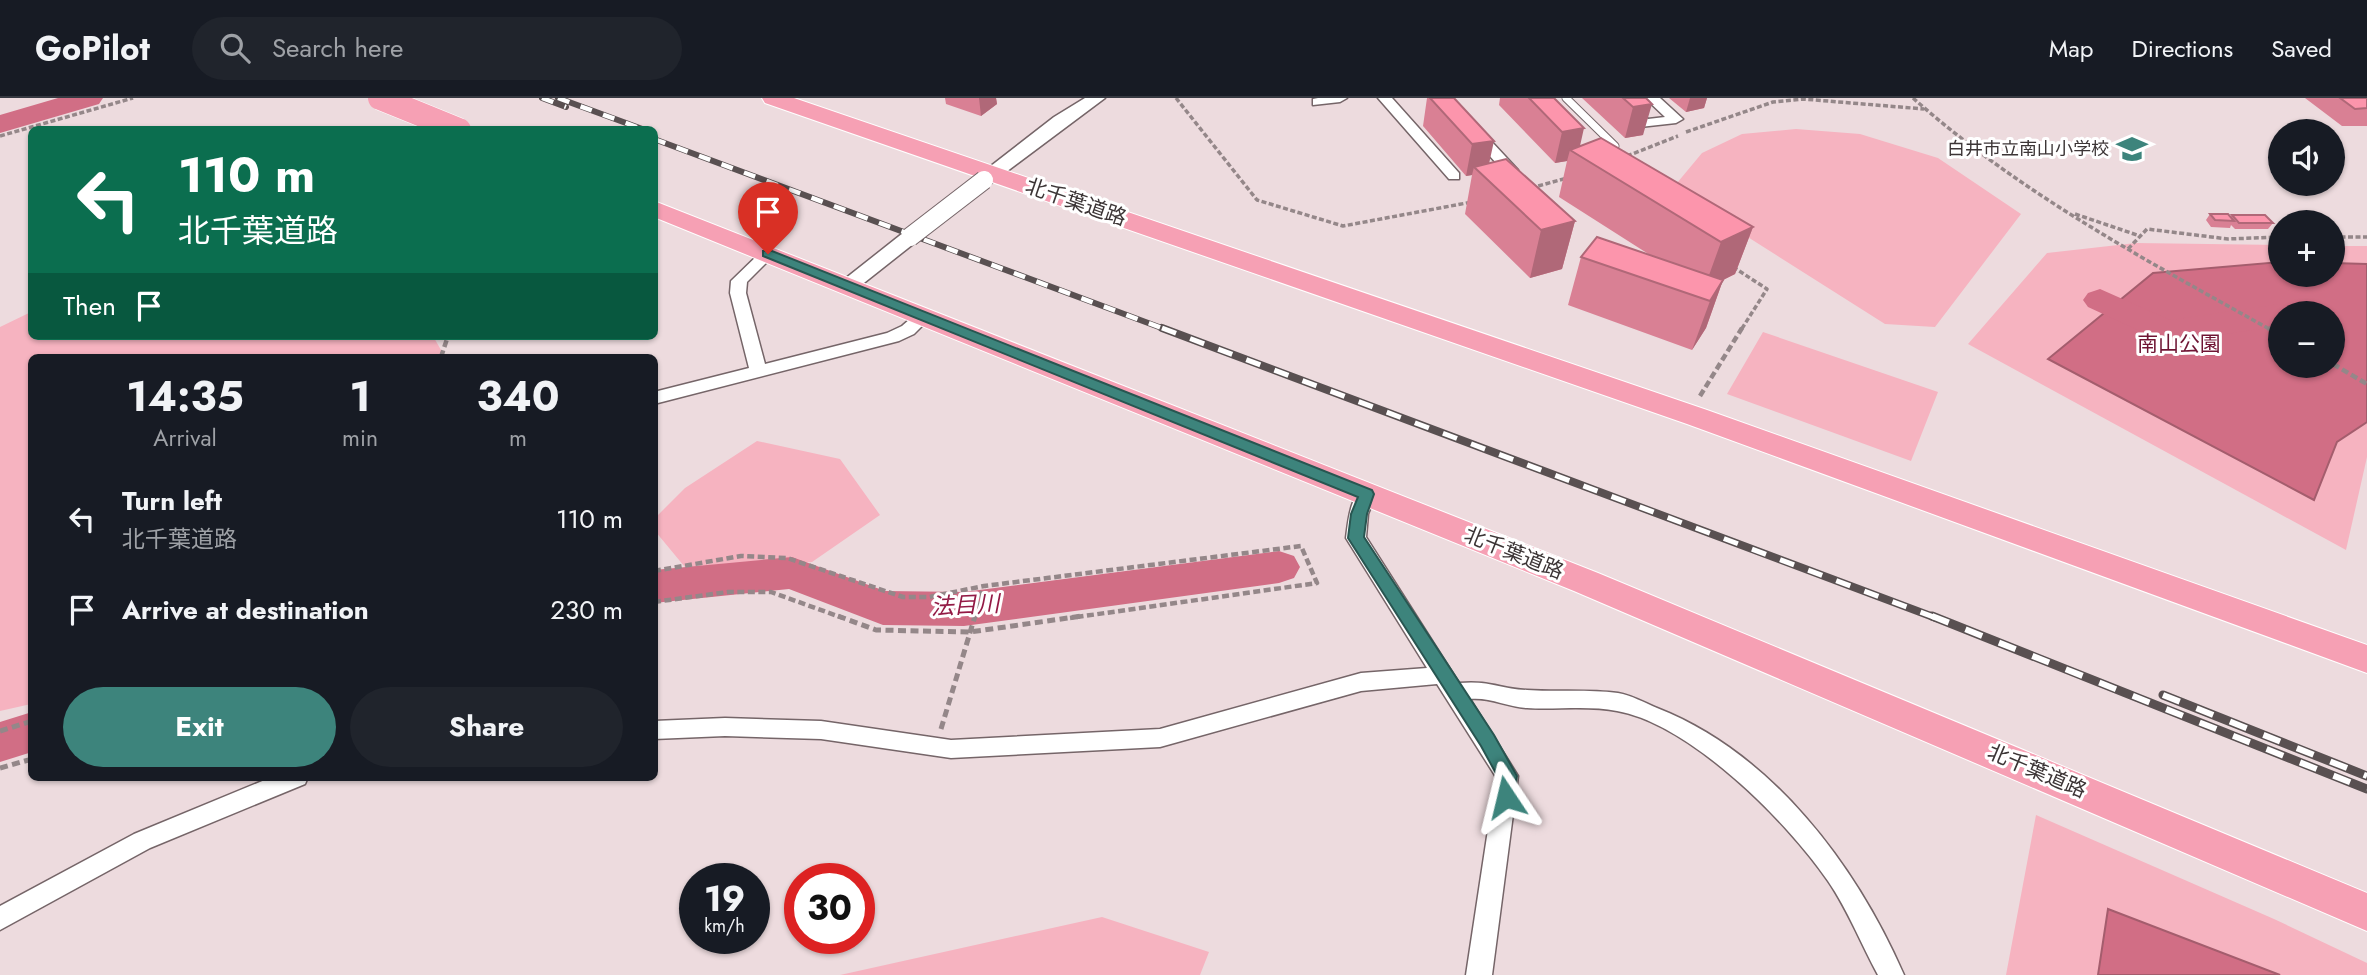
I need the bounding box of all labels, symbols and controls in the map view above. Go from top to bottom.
search box [192,17,682,80]
text: GoPilot [35,25,150,72]
icon: search [216,29,254,67]
text: Search here [272,29,403,67]
text: Map [2049,31,2094,66]
text: Directions [2132,31,2233,66]
text: Saved [2271,31,2332,66]
map controls [2268,119,2345,378]
button: sound [2268,119,2345,196]
school or university icon: 白井市立南山小学校 [2115,132,2149,166]
place label: 白井市立南山小学校 [1947,136,2109,162]
text: 110 m [178,140,315,210]
icon: left [63,154,154,245]
street label: 北千葉道路 [1021,171,1131,233]
pin [738,182,798,254]
icon: arrive [749,193,787,231]
text: 北千葉道路 [178,208,338,254]
button: + [2268,210,2345,287]
text: Then [63,287,116,325]
icon: arrive [130,287,168,325]
button: − [2268,301,2345,378]
park label: 南山公園 [2137,329,2221,359]
text: 14:35 [126,366,244,427]
text: 1 [349,366,371,427]
text: 340 [476,366,560,427]
text: Arrival [153,421,217,455]
text: min [342,421,378,455]
text: m [509,421,527,455]
text: Turn left [122,482,222,520]
icon: left [63,500,101,538]
text: 110 m [556,500,623,538]
street label: 北千葉道路 [1460,519,1568,587]
text: 北千葉道路 [122,522,237,556]
water label: 法目川 [930,586,1003,624]
icon: arrive [63,591,101,629]
text: Arrive at destination [122,591,369,629]
text: 230 m [550,591,623,629]
button: Exit [63,687,336,767]
button: Share [350,687,623,767]
street label: 北千葉道路 [1983,737,2091,805]
position arrow [1469,760,1543,834]
speed limit sign: 30 [784,863,875,954]
text: 19 [704,874,745,924]
text: km/h [704,913,745,939]

